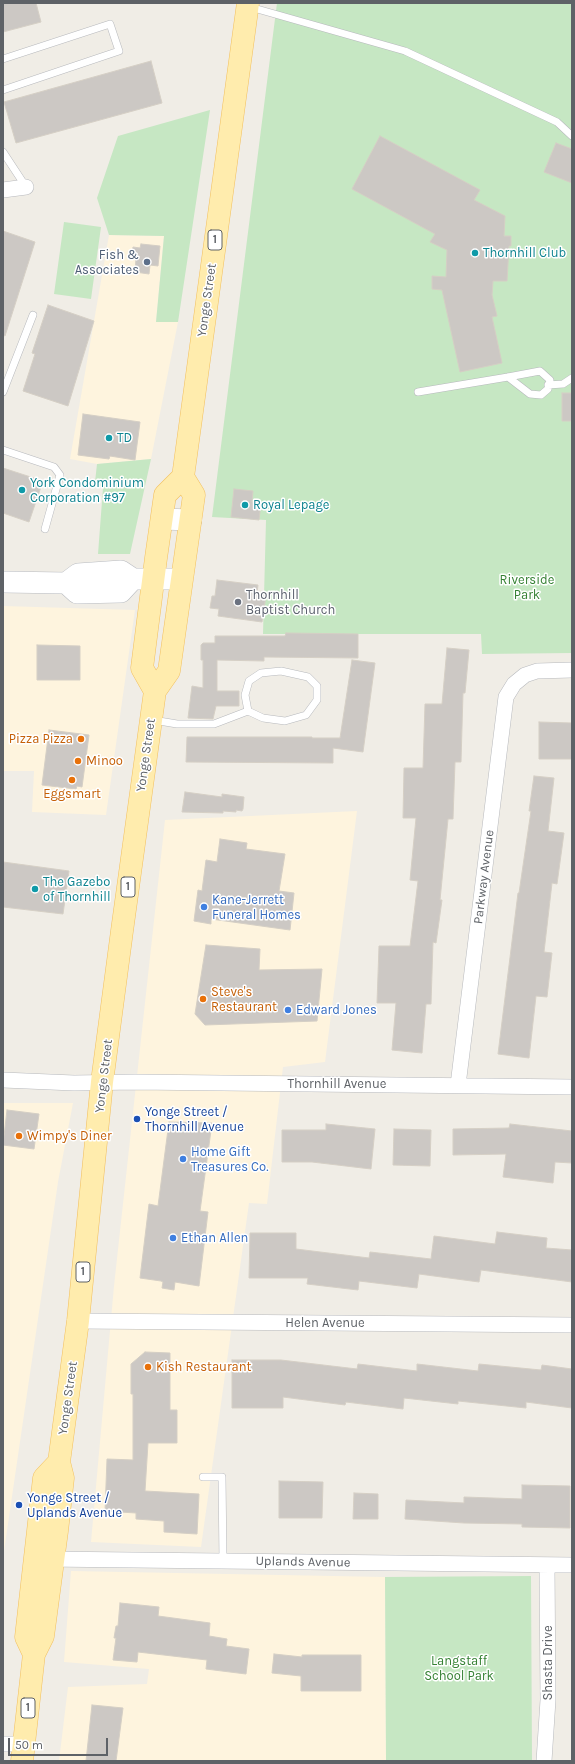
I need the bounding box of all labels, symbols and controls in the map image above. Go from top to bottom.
road number: 1 [208,230,222,250]
place label: Thornhill Club [483,245,566,261]
place label: Fish & Associates [75,247,139,278]
marker: Thornhill Club [470,248,480,258]
marker: Fish & Associates [142,257,152,267]
street label: Yonge Street [194,262,220,338]
place label: TD [117,430,132,446]
marker: TD [104,433,114,443]
place label: York Condominium Corporation #97 [30,475,144,506]
marker: York Condominium Corporation #97 [17,485,27,495]
place label: Royal Lepage [253,497,330,513]
marker: Royal Lepage [240,500,250,510]
park label: Riverside Park [500,572,554,603]
place label: Thornhill Baptist Church [246,587,335,618]
marker: Thornhill Baptist Church [233,597,243,607]
street label: Yonge Street [133,717,159,793]
place label: Pizza Pizza [9,731,73,747]
marker: Pizza Pizza [76,734,86,744]
place label: Minoo [86,753,123,769]
marker: Minoo [73,756,83,766]
marker: Eggsmart [67,775,77,785]
place label: Eggsmart [43,786,101,802]
street label: Parkway Avenue [470,829,498,925]
place label: The Gazebo of Thornhill [43,874,111,905]
road number: 1 [121,877,135,897]
marker: The Gazebo of Thornhill [30,884,40,894]
place label: Kane-Jerrett Funeral Homes [212,892,301,923]
marker: Kane-Jerrett Funeral Homes [199,902,209,912]
place label: Steve's Restaurant [211,984,277,1015]
marker: Steve's Restaurant [198,994,208,1004]
place label: Edward Jones [296,1002,377,1018]
marker: Edward Jones [283,1005,293,1015]
street label: Yonge Street [92,1038,116,1114]
street label: Thornhill Avenue [288,1076,386,1092]
place label: Yonge Street / Thornhill Avenue [145,1104,244,1135]
marker: Yonge Street / Thornhill Avenue [132,1114,142,1124]
place label: Wimpy's Diner [27,1128,112,1144]
marker: Wimpy's Diner [14,1131,24,1141]
place label: Home Gift Treasures Co. [191,1144,268,1175]
marker: Home Gift Treasures Co. [178,1154,188,1164]
place label: Ethan Allen [181,1230,248,1246]
marker: Ethan Allen [168,1233,178,1243]
road number: 1 [76,1262,90,1282]
street label: Helen Avenue [285,1315,365,1331]
place label: Kish Restaurant [156,1359,252,1375]
street label: Yonge Street [55,1360,81,1436]
marker: Kish Restaurant [143,1362,153,1372]
place label: Yonge Street / Uplands Avenue [27,1490,122,1521]
marker: Yonge Street / Uplands Avenue [14,1500,24,1510]
street label: Uplands Avenue [255,1553,351,1571]
street label: Shasta Drive [540,1625,556,1701]
park label: Langstaff School Park [424,1653,494,1684]
road number: 1 [21,1698,35,1718]
scale bar [10,1730,110,1756]
text: 50 m [15,1738,43,1752]

